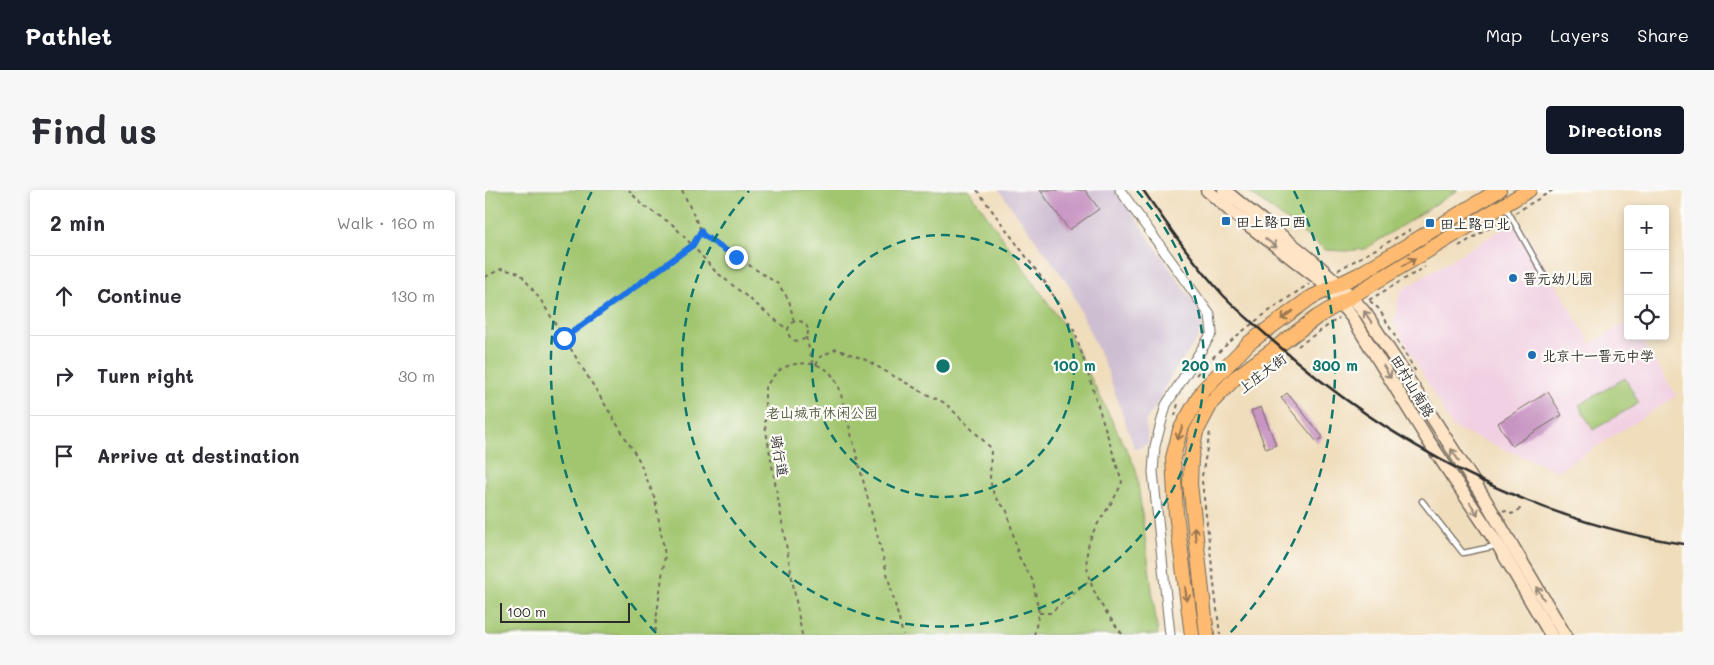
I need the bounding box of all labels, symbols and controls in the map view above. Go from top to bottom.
text: Pathlet [25,20,112,51]
text: Map [1486,23,1522,47]
text: Layers [1550,23,1609,47]
text: Share [1637,23,1689,47]
button: Directions [1546,106,1684,154]
text: Find us [30,107,157,153]
map controls [1624,205,1669,340]
button: + [1624,205,1669,250]
text: 2 min [50,209,105,236]
text: Walk · 160 m [337,212,435,233]
place label: 田上路口西 [1236,212,1306,231]
place label: 田上路口北 [1440,214,1510,233]
marker: 田上路口西 [1220,215,1232,227]
marker: 田上路口北 [1424,217,1436,229]
one-way arrow [1264,238,1277,249]
route end [725,246,748,269]
button: − [1624,250,1669,295]
one-way arrow [1401,256,1415,266]
place label: 晋元幼儿园 [1523,269,1593,288]
marker: 晋元幼儿园 [1507,272,1519,284]
icon: ahead [50,282,78,310]
text: Continue [97,283,182,308]
text: 130 m [391,285,435,306]
button: locate [1624,295,1669,340]
one-way arrow [1281,309,1294,320]
one-way arrow [1363,311,1373,325]
route start [553,327,576,350]
place label: 北京十一晋元中学 [1542,346,1654,365]
street label: 上庄大街 [1234,349,1290,397]
marker: 北京十一晋元中学 [1526,349,1538,361]
street label: 田村山南路 [1387,351,1439,421]
text: 100 m [1052,355,1096,375]
text: 200 m [1182,355,1227,375]
text: 300 m [1312,355,1358,375]
centre of rings [934,357,952,375]
icon: right [50,362,78,390]
text: Turn right [97,363,194,388]
one-way arrow [1383,364,1393,378]
text: 30 m [398,365,435,386]
park label: 老山城市休闲公园 [766,403,878,422]
one-way arrow [1175,425,1184,440]
street label: 骑行道 [767,434,793,478]
icon: arrive [50,442,78,470]
text: Arrive at destination [97,443,300,468]
one-way arrow [1450,448,1460,462]
one-way arrow [1469,502,1479,516]
one-way arrow [1191,527,1200,543]
one-way arrow [1181,585,1191,601]
one-way arrow [1534,586,1544,601]
scale bar [500,600,630,623]
text: 100 m [507,602,546,621]

